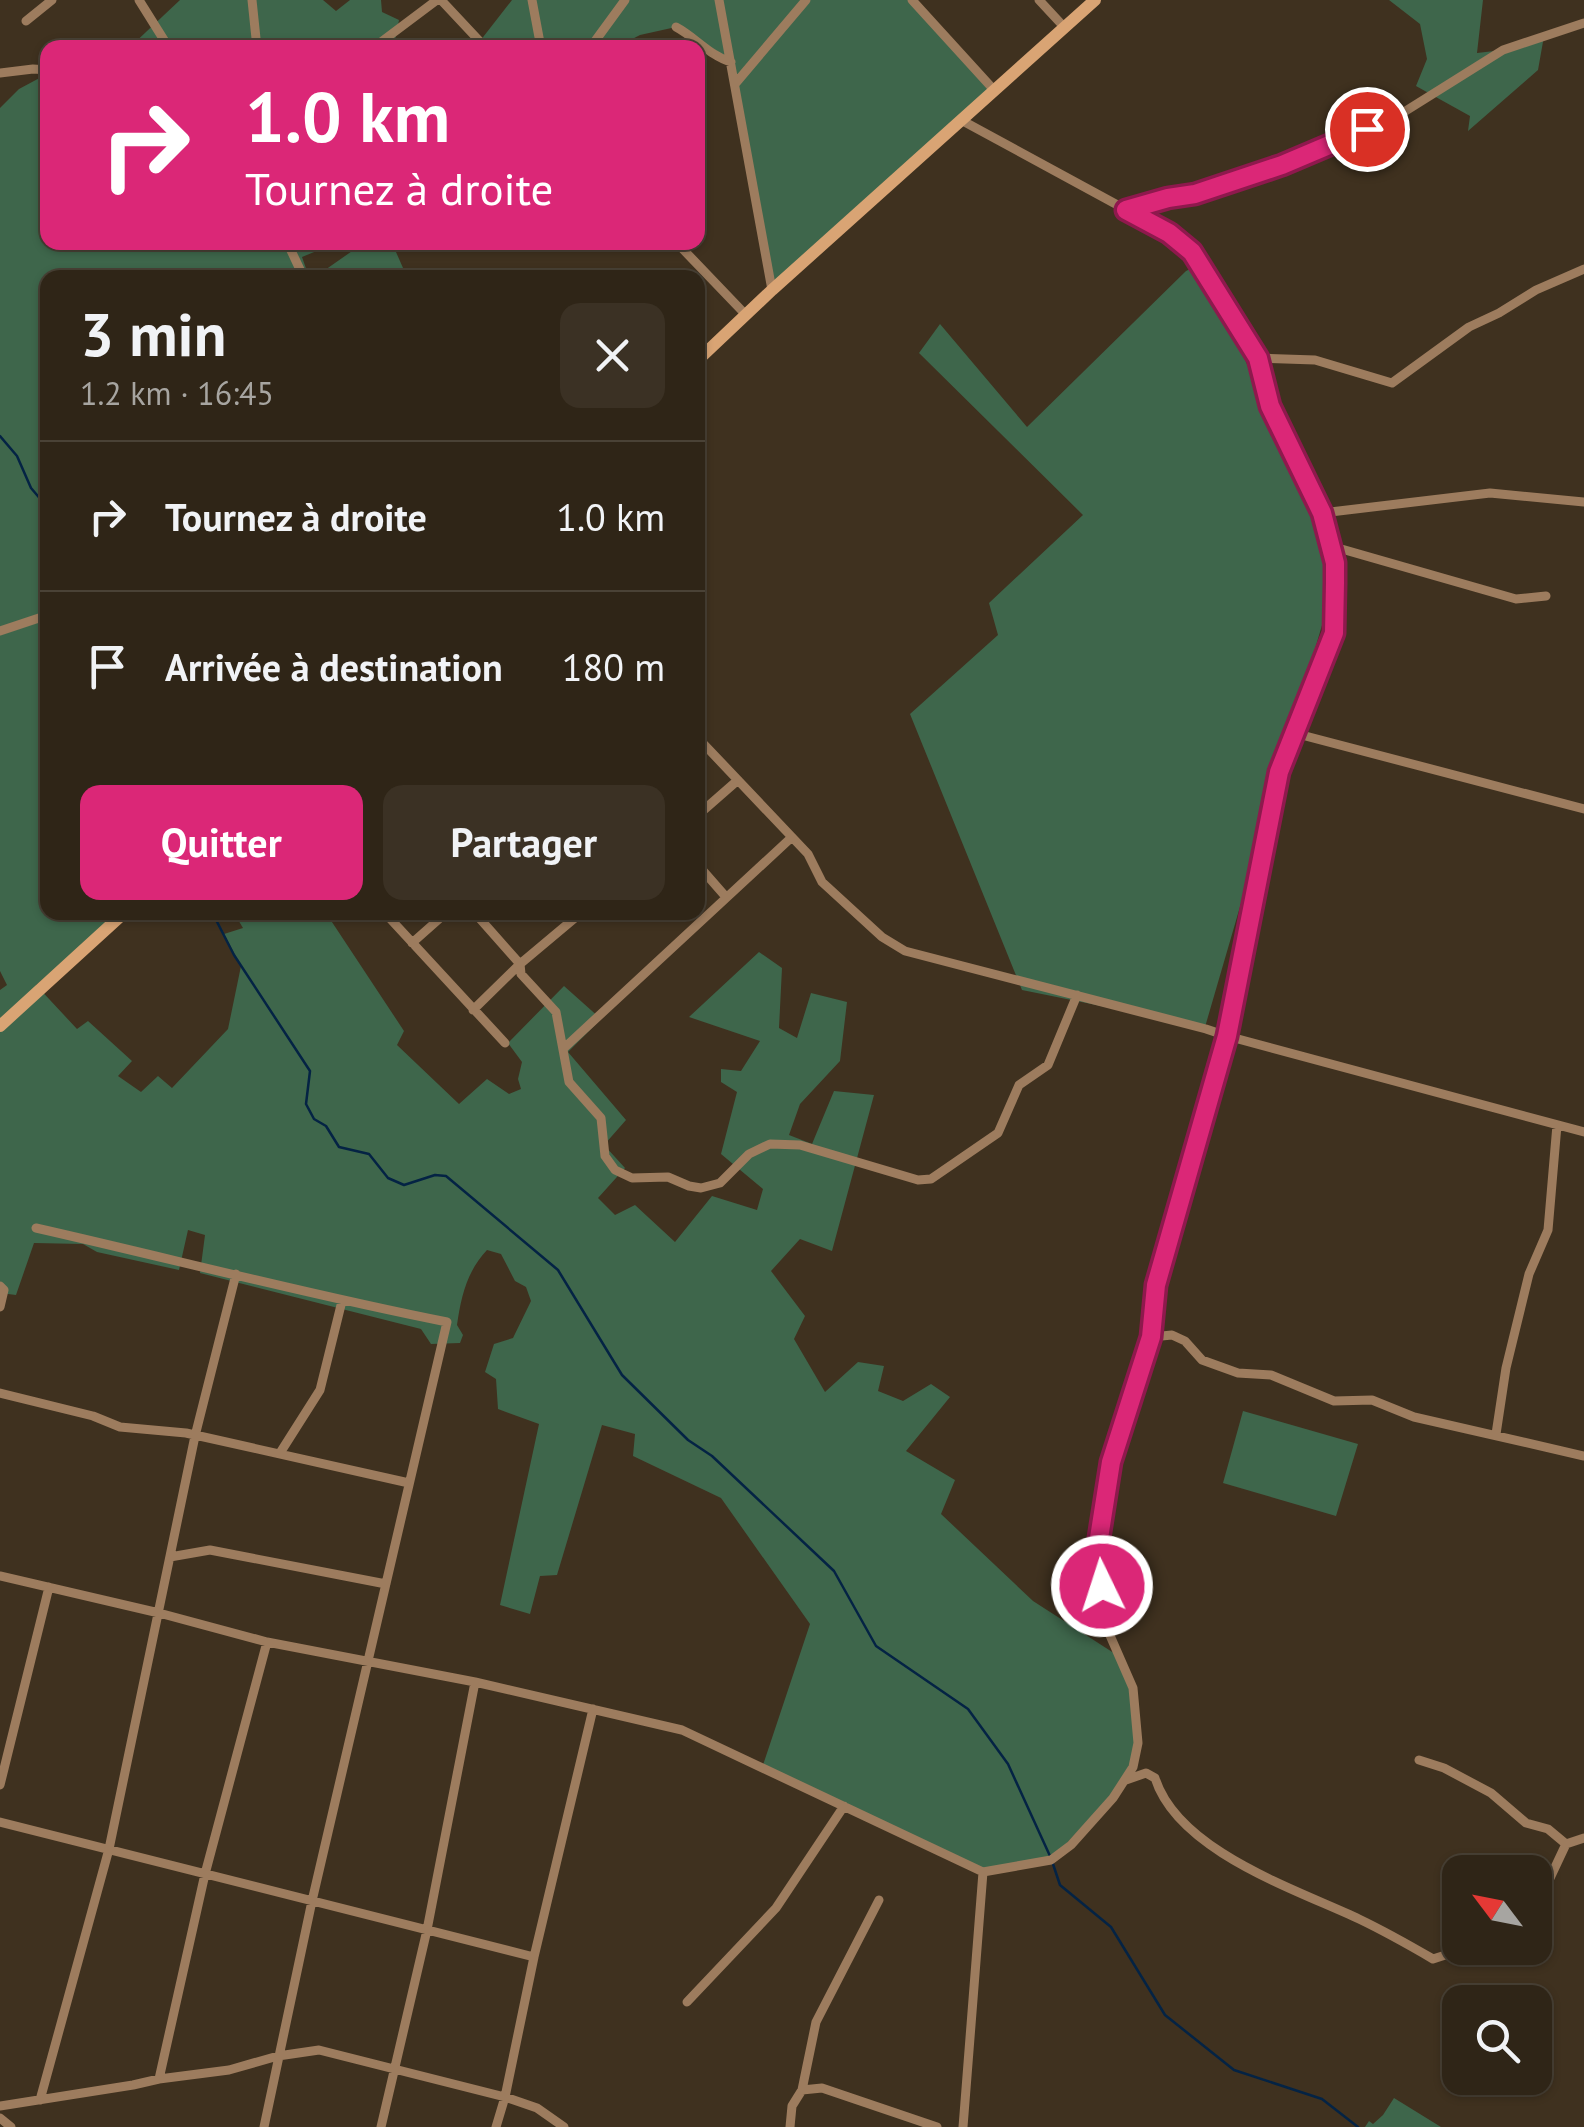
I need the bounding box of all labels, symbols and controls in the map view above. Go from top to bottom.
text: 1.0 km [245,71,450,161]
icon: right [80,80,210,210]
pin [1325,87,1410,172]
icon: arrive [1340,102,1395,157]
text: Tournez à droite [245,159,553,217]
text: 3 min [80,295,226,373]
button: close [560,303,665,408]
text: 1.2 km · 16:45 [80,372,274,414]
icon: right [80,489,135,544]
text: Tournez à droite [165,492,427,541]
text: 1.0 km [556,492,665,541]
icon: arrive [80,639,135,694]
text: Arrivée à destination [165,642,503,691]
text: 180 m [562,642,665,691]
button: Quitter [80,785,363,900]
button: Partager [383,785,665,900]
position arrow [1050,1534,1154,1638]
north arrow [1442,1855,1552,1965]
map controls [1442,1855,1552,2095]
button: search [1442,1985,1552,2095]

